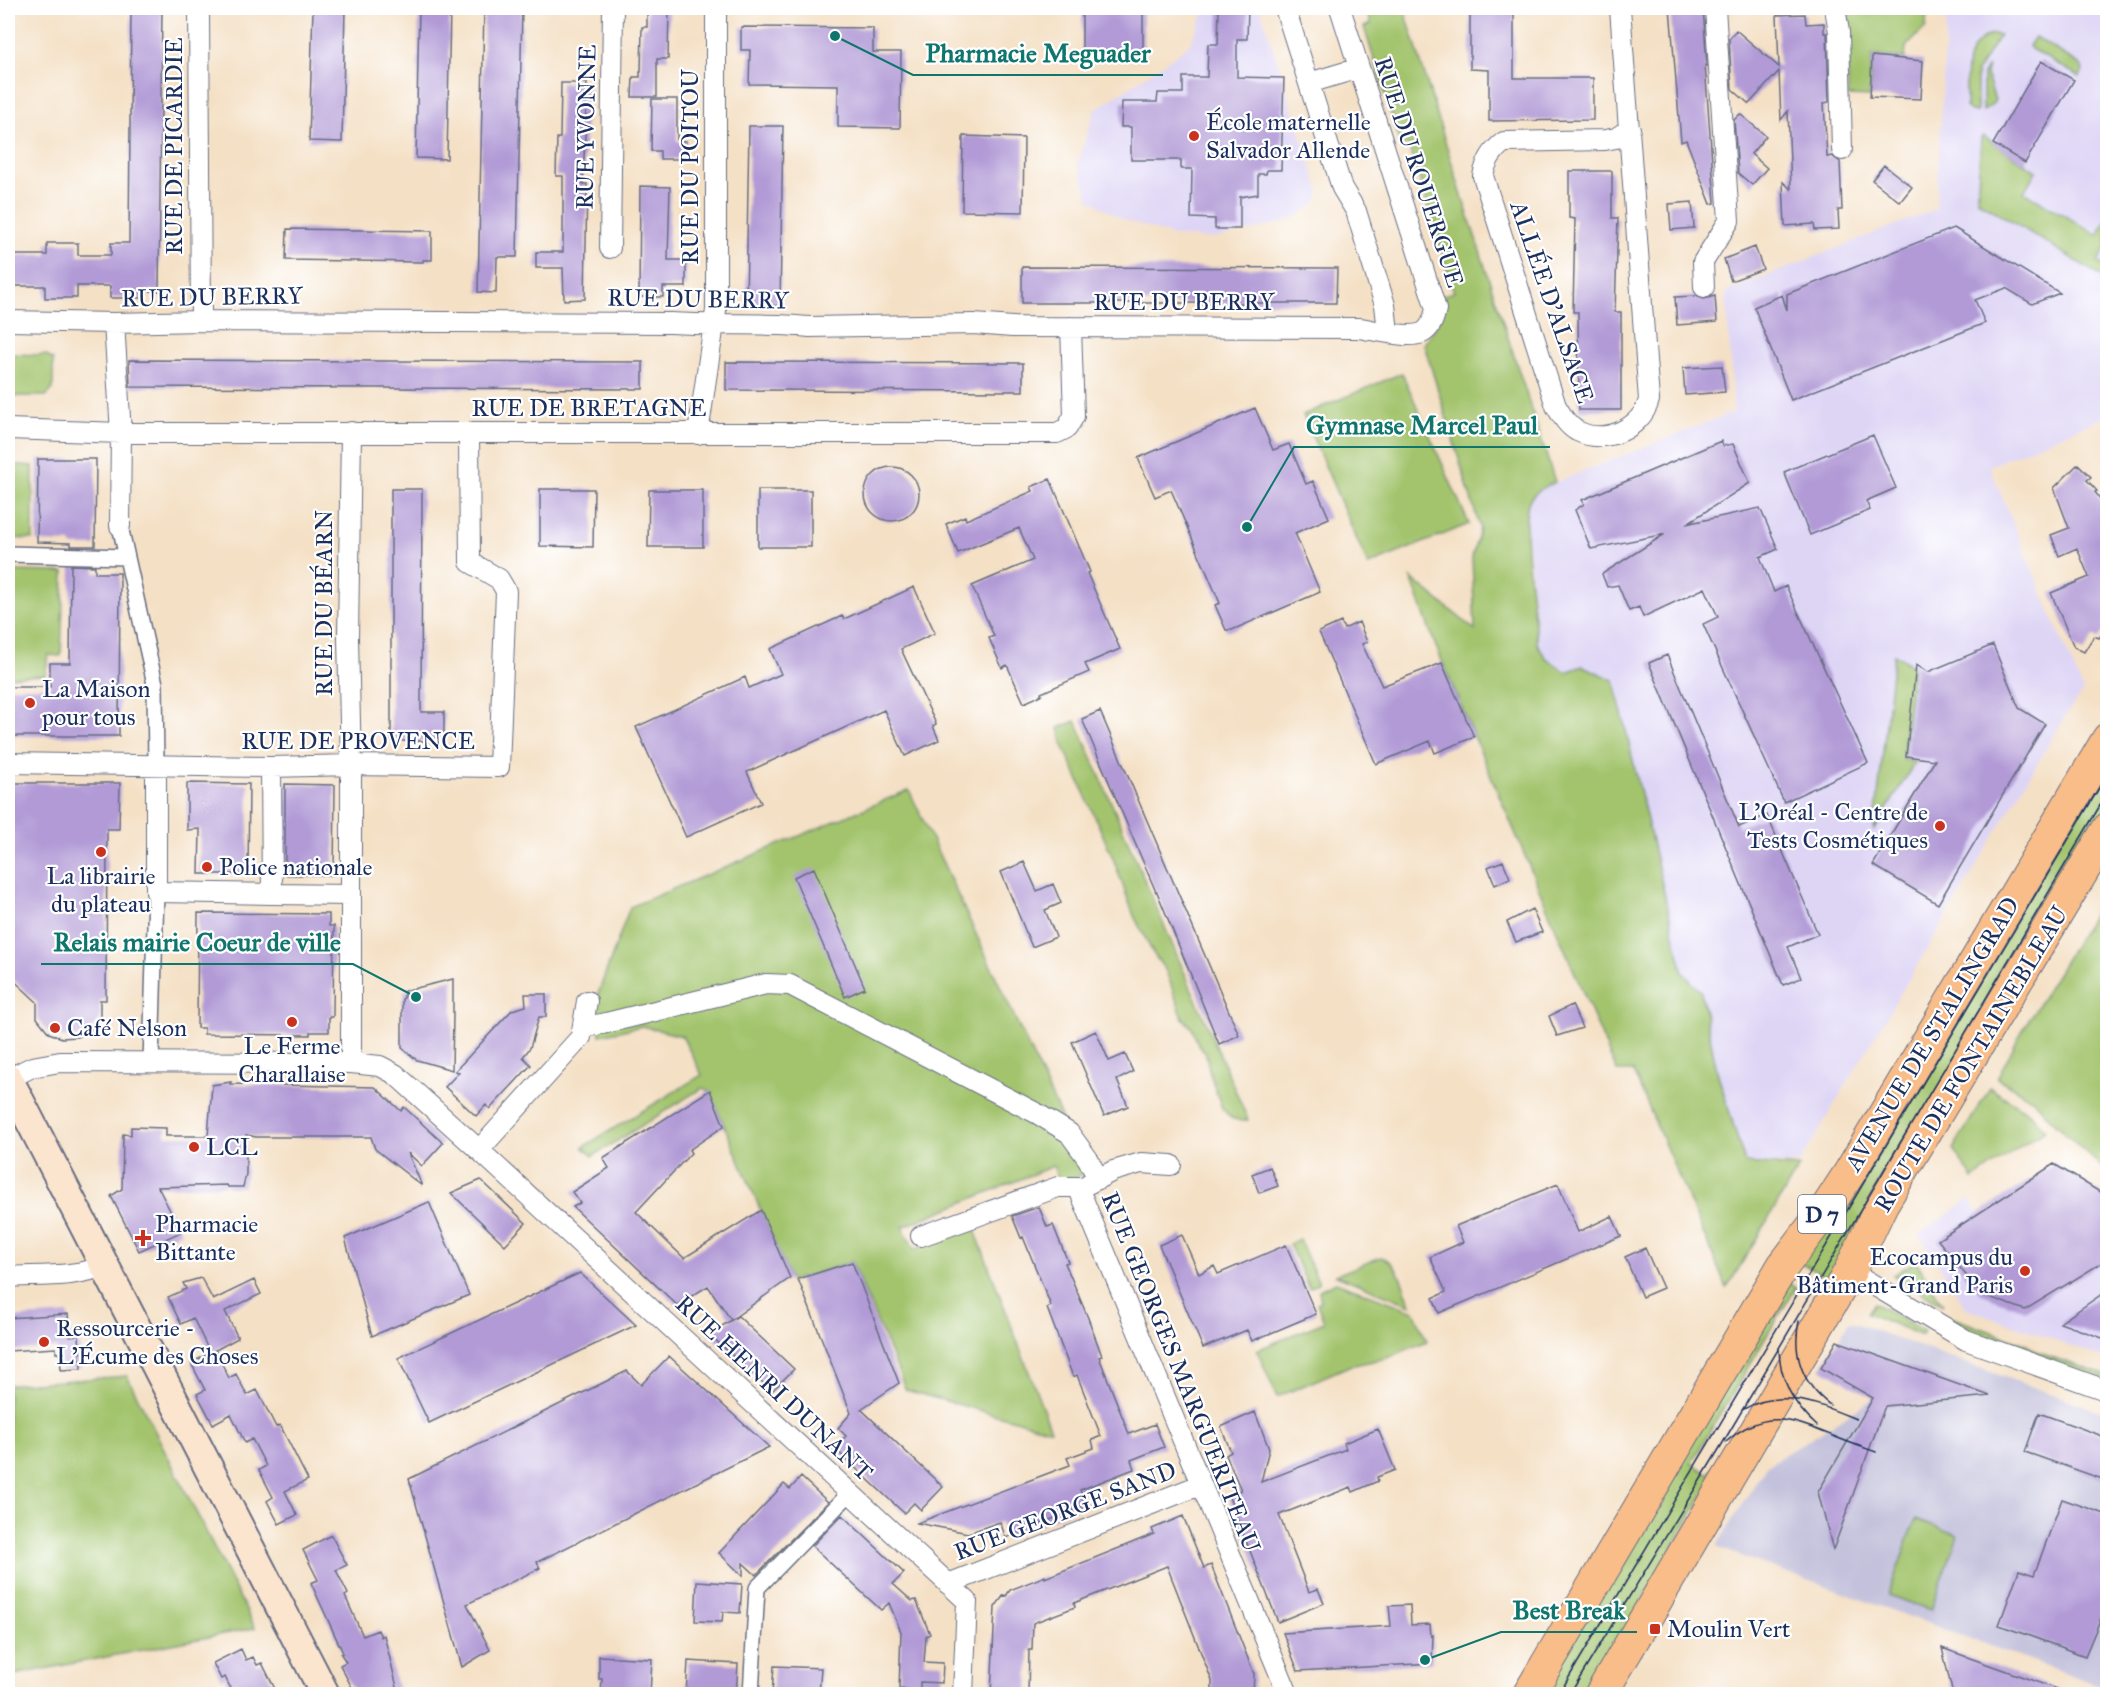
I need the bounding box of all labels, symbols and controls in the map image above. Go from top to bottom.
callout: Pharmacie Meguader [913,31,1163,75]
street label: RUE DE PICARDIE [159,37,189,255]
text: Pharmacie Meguader [925,37,1152,70]
street label: RUE YVONNE [570,44,602,210]
street label: RUE DU ROUERGUE [1368,53,1470,291]
street label: RUE DU POITOU [675,69,705,265]
place label: École maternelle Salvador Allende [1206,107,1371,165]
marker: École maternelle Salvador Allende [1187,129,1201,143]
street label: ALLÉE D'ALSACE [1503,196,1601,407]
street label: RUE DU BERRY [121,280,304,314]
street label: RUE DU BERRY [607,282,790,316]
street label: RUE DU BERRY [1093,287,1276,317]
street label: RUE DE BRETAGNE [472,393,706,423]
callout: Gymnase Marcel Paul [1294,403,1550,447]
text: Gymnase Marcel Paul [1306,409,1539,441]
street label: RUE DU BÉARN [309,510,339,696]
place label: La Maison pour tous [41,674,151,732]
marker: La Maison pour tous [23,696,37,710]
street label: RUE DE PROVENCE [241,726,475,756]
place label: L'Oréal - Centre de Tests Cosmétiques [1739,797,1928,855]
marker: L'Oréal - Centre de Tests Cosmétiques [1933,819,1947,833]
marker: La librairie du plateau [94,845,108,859]
place label: Police nationale [219,852,373,882]
marker: Police nationale [200,860,214,874]
place label: La librairie du plateau [47,861,155,919]
street label: AVENUE DE STALINGRAD [1838,891,2026,1177]
street label: ROUTE DE FONTAINEBLEAU [1868,900,2075,1218]
callout: Relais mairie Coeur de ville [41,920,353,964]
text: Relais mairie Coeur de ville [53,926,341,958]
place label: Café Nelson [67,1013,187,1043]
marker: Le Ferme Charallaise [285,1015,299,1029]
marker: Café Nelson [48,1021,62,1035]
place label: Le Ferme Charallaise [238,1031,346,1089]
place label: LCL [206,1132,258,1162]
marker: LCL [187,1140,201,1154]
street label: RUE GEORGES MARGUERITEAU [1095,1187,1267,1557]
road number: D 7 [1798,1195,1846,1233]
place label: Pharmacie Bittante [155,1209,258,1267]
marker: Pharmacie Bittante [136,1231,150,1245]
place label: Ecocampus du Bâtiment-Grand Paris [1796,1242,2013,1300]
marker: Ecocampus du Bâtiment-Grand Paris [2018,1264,2032,1278]
street label: RUE HENRI DUNANT [669,1289,879,1487]
place label: Ressourcerie - L'Écume des Choses [56,1313,258,1371]
marker: Ressourcerie - L'Écume des Choses [37,1335,51,1349]
street label: RUE GEORGE SAND [950,1455,1180,1567]
callout: Best Break [1501,1588,1637,1632]
text: Best Break [1513,1594,1626,1626]
place label: Moulin Vert [1667,1614,1791,1644]
marker: Moulin Vert [1648,1622,1662,1636]

